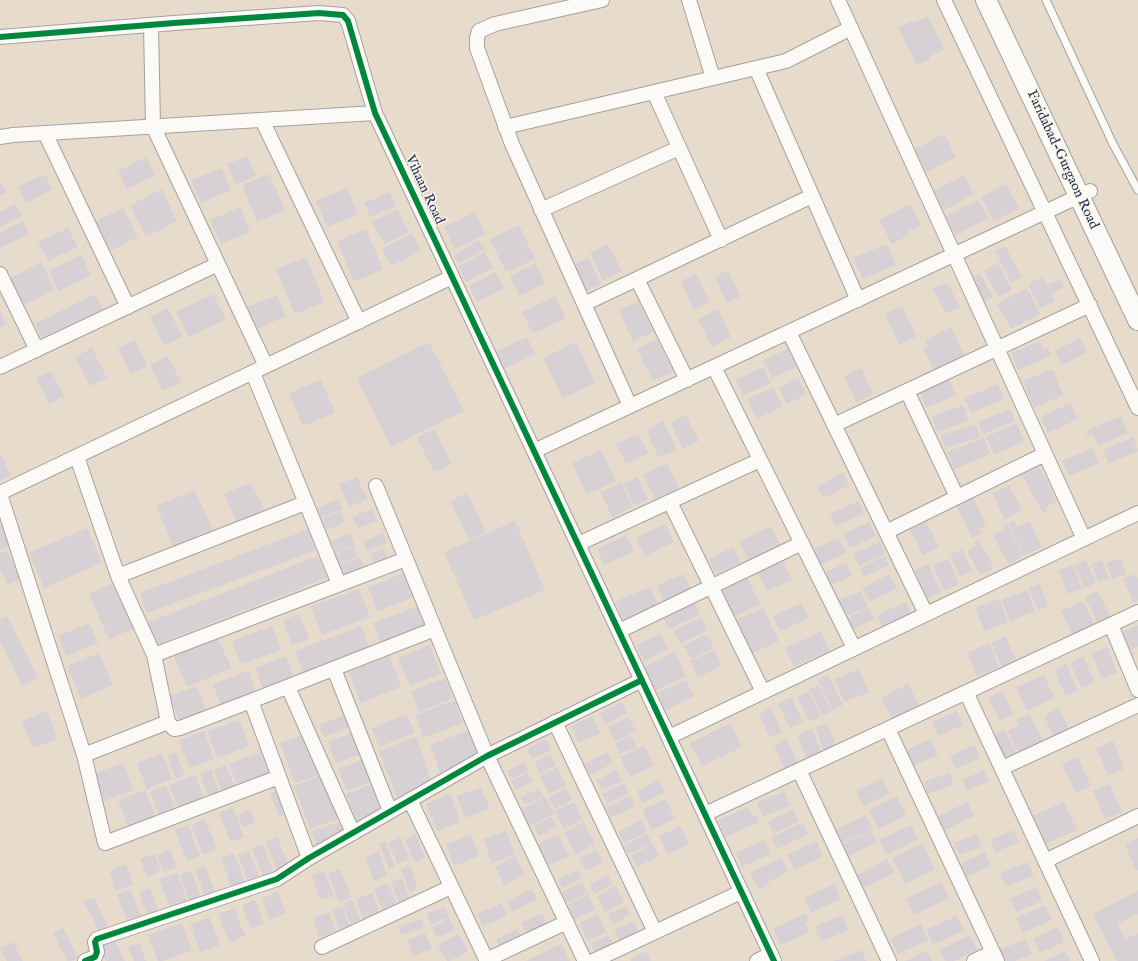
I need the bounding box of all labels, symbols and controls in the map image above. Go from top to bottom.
street label: Faridabad-Gurgaon Road [1022,88,1102,232]
street label: Vihaan Road [401,153,447,227]

